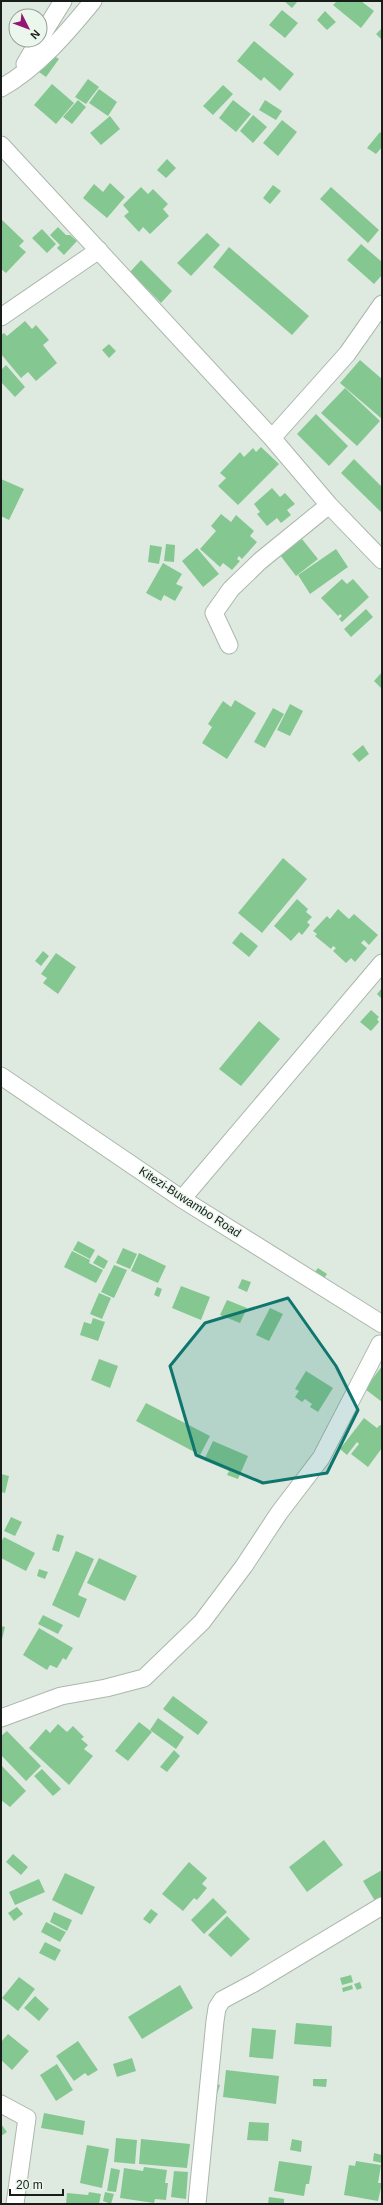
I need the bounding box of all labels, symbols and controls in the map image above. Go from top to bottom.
north arrow [8,8,48,48]
text: N [28,28,43,42]
street label: Kitezi-Buwambo Road [136,1164,244,1240]
scale bar [10,2171,63,2197]
text: 20 m [16,2178,43,2192]

